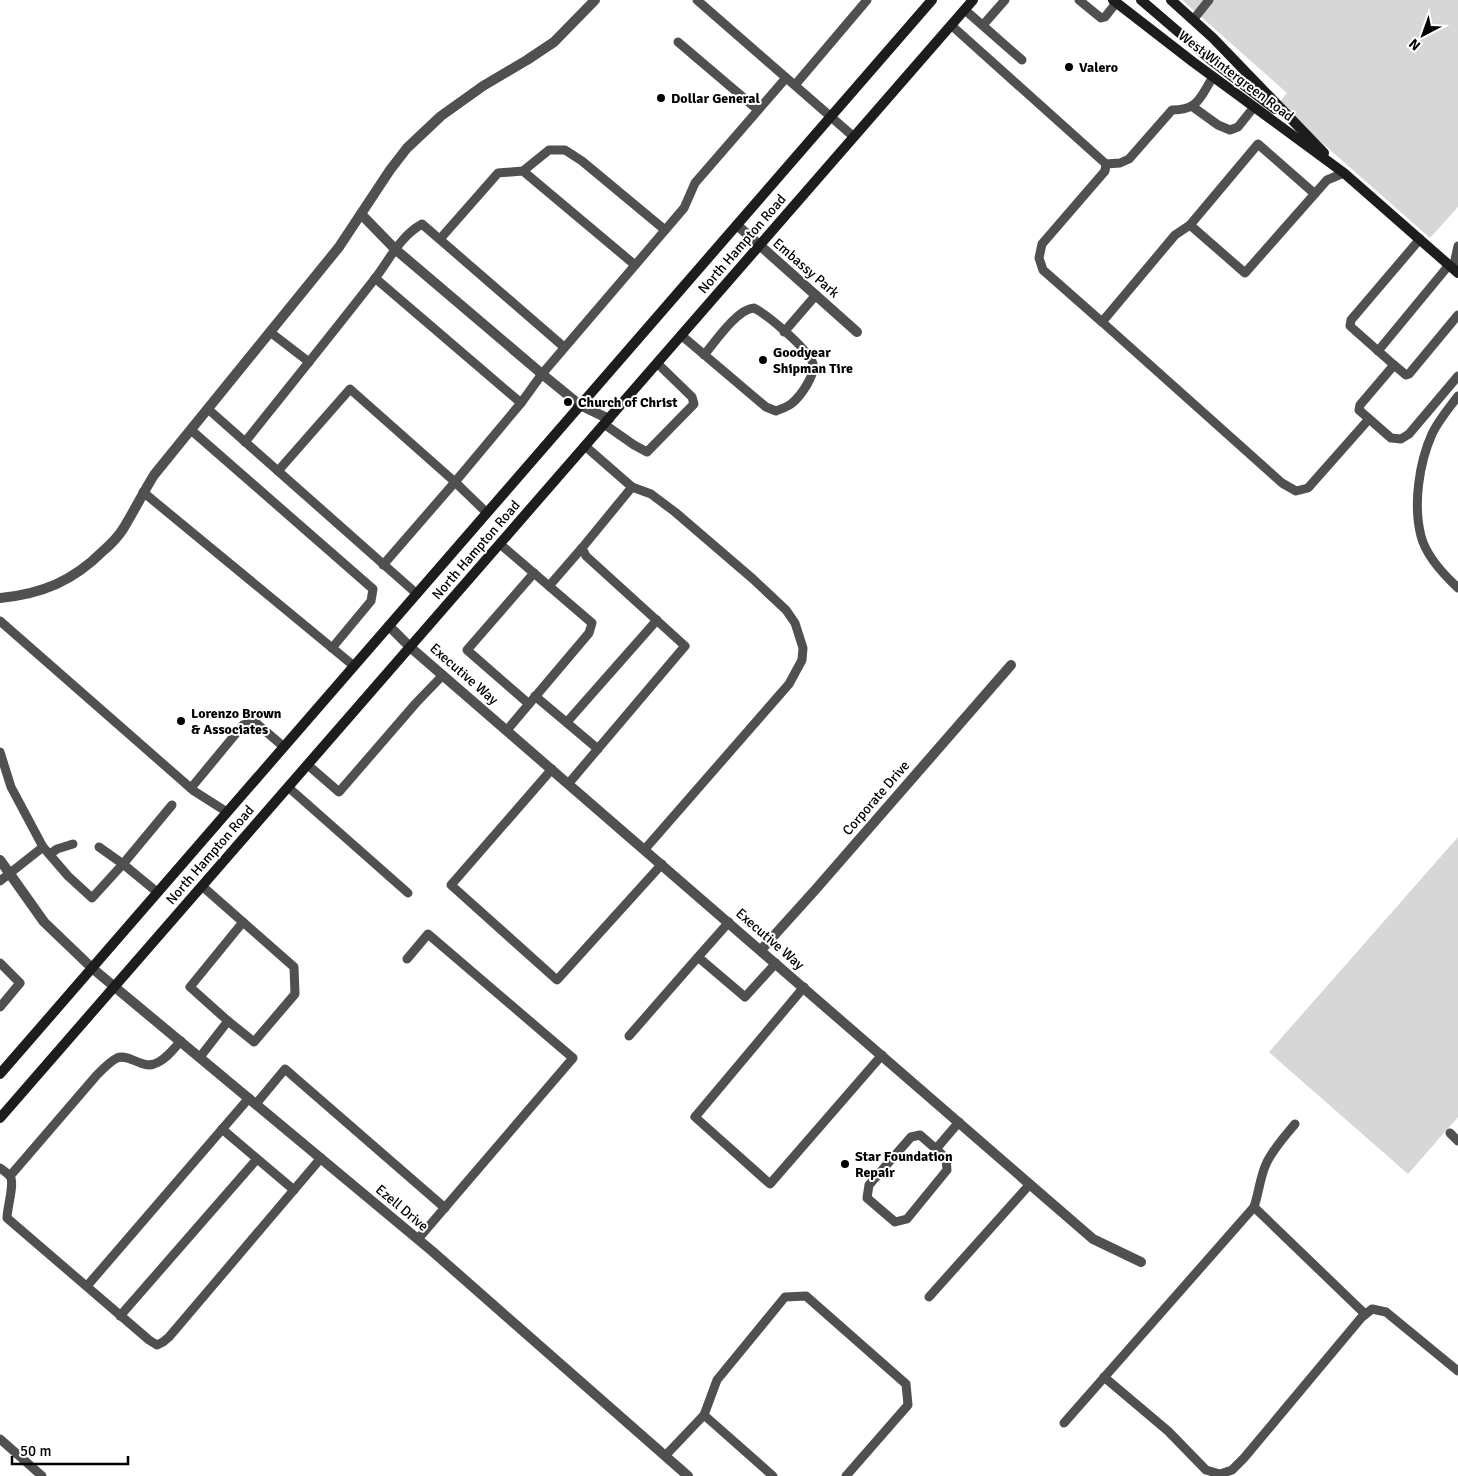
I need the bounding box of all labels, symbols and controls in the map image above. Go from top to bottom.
north arrow [1398,10,1448,60]
street label: West Wintergreen Road [1175,27,1297,125]
text: N [1406,35,1424,54]
place label: Valero [1079,59,1118,76]
marker: Valero [1063,61,1075,73]
place label: Dollar General [671,90,760,107]
marker: Dollar General [655,92,667,104]
street label: North Hampton Road [694,191,790,297]
street label: Embassy Park [769,235,843,301]
place label: Goodyear Shipman Tire [773,344,853,377]
marker: Goodyear Shipman Tire [757,354,769,366]
place label: Church of Christ [578,394,678,411]
marker: Church of Christ [562,396,574,408]
street label: North Hampton Road [428,497,524,603]
street label: Executive Way [426,640,502,709]
place label: Lorenzo Brown & Associates [191,705,282,738]
marker: Lorenzo Brown & Associates [175,715,187,727]
street label: Corporate Drive [839,757,913,839]
street label: North Hampton Road [162,802,258,908]
street label: Executive Way [732,905,808,974]
place label: Star Foundation Repair [855,1148,953,1181]
marker: Star Foundation Repair [839,1158,851,1170]
street label: Ezell Drive [372,1181,432,1235]
scale bar [12,1434,129,1466]
text: 50 m [20,1442,51,1460]

